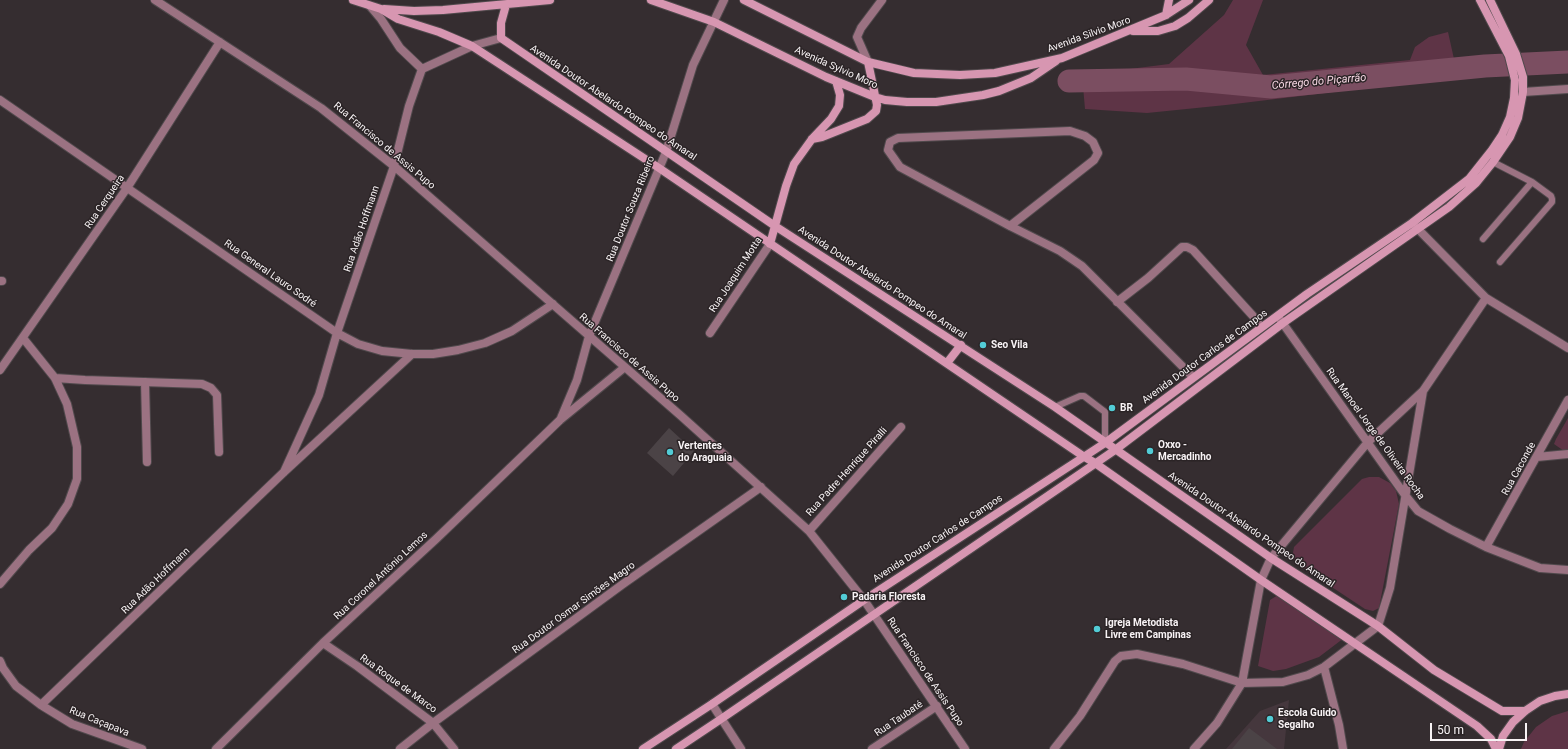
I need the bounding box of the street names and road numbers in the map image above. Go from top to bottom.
street label: Avenida Silvio Moro [1046,14,1132,56]
street label: Avenida Doutor Abelardo Pompeo do Amaral [527,43,699,163]
street label: Avenida Sylvio Moro [793,44,879,92]
street label: Rua Francisco de Assis Pupo [331,100,437,192]
street label: Rua Doutor Souza Ribeiro [604,154,658,264]
street label: Rua Cerqueira [83,173,127,231]
street label: Rua Adão Hoffmann [342,184,382,274]
street label: Avenida Doutor Abelardo Pompeo do Amaral [796,224,968,342]
street label: Rua Joaquim Motta [707,235,765,315]
street label: Rua General Lauro Sodré [222,238,318,310]
street label: Avenida Doutor Carlos de Campos [1140,307,1270,407]
street label: Rua Francisco de Assis Pupo [576,311,682,405]
street label: Rua Manoel Jorge de Oliveira Rocha [1323,366,1427,502]
street label: Rua Padre Henrique Piralli [804,425,890,519]
street label: Rua Caconde [1499,440,1539,498]
street label: Avenida Doutor Abelardo Pompeo do Amaral [1165,470,1337,590]
street label: Avenida Doutor Carlos de Campos [871,493,1005,585]
street label: Rua Coronel Antônio Lemos [332,529,430,623]
street label: Rua Adão Hoffmann [119,545,193,617]
street label: Rua Doutor Osmar Simões Magro [510,559,638,657]
street label: Rua Francisco de Assis Pupo [884,615,966,729]
street label: Rua Roque de Marco [357,652,439,716]
street label: Rua Taubaté [873,698,925,740]
street label: Rua Caçapava [67,705,131,739]

